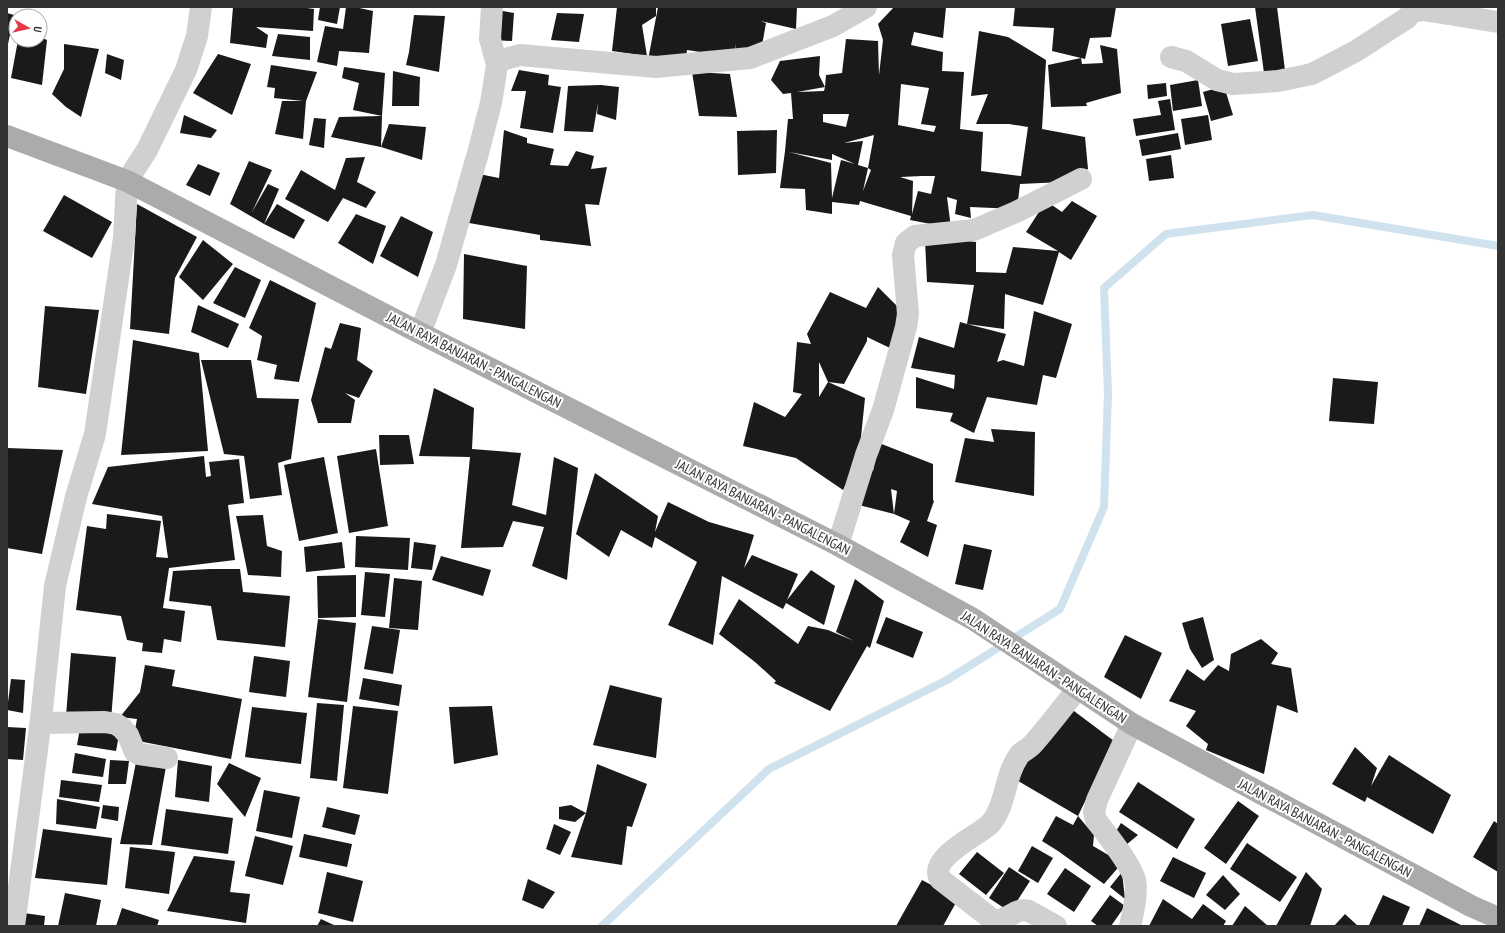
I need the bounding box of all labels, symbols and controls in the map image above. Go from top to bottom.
north arrow [8,8,48,48]
text: U [31,26,45,33]
street label: JALAN RAYA BANJARAN - PANGALENGAN [383,308,564,412]
street label: JALAN RAYA BANJARAN - PANGALENGAN [672,455,853,559]
street label: JALAN RAYA BANJARAN - PANGALENGAN [957,606,1130,727]
street label: JALAN RAYA BANJARAN - PANGALENGAN [1234,774,1415,881]

